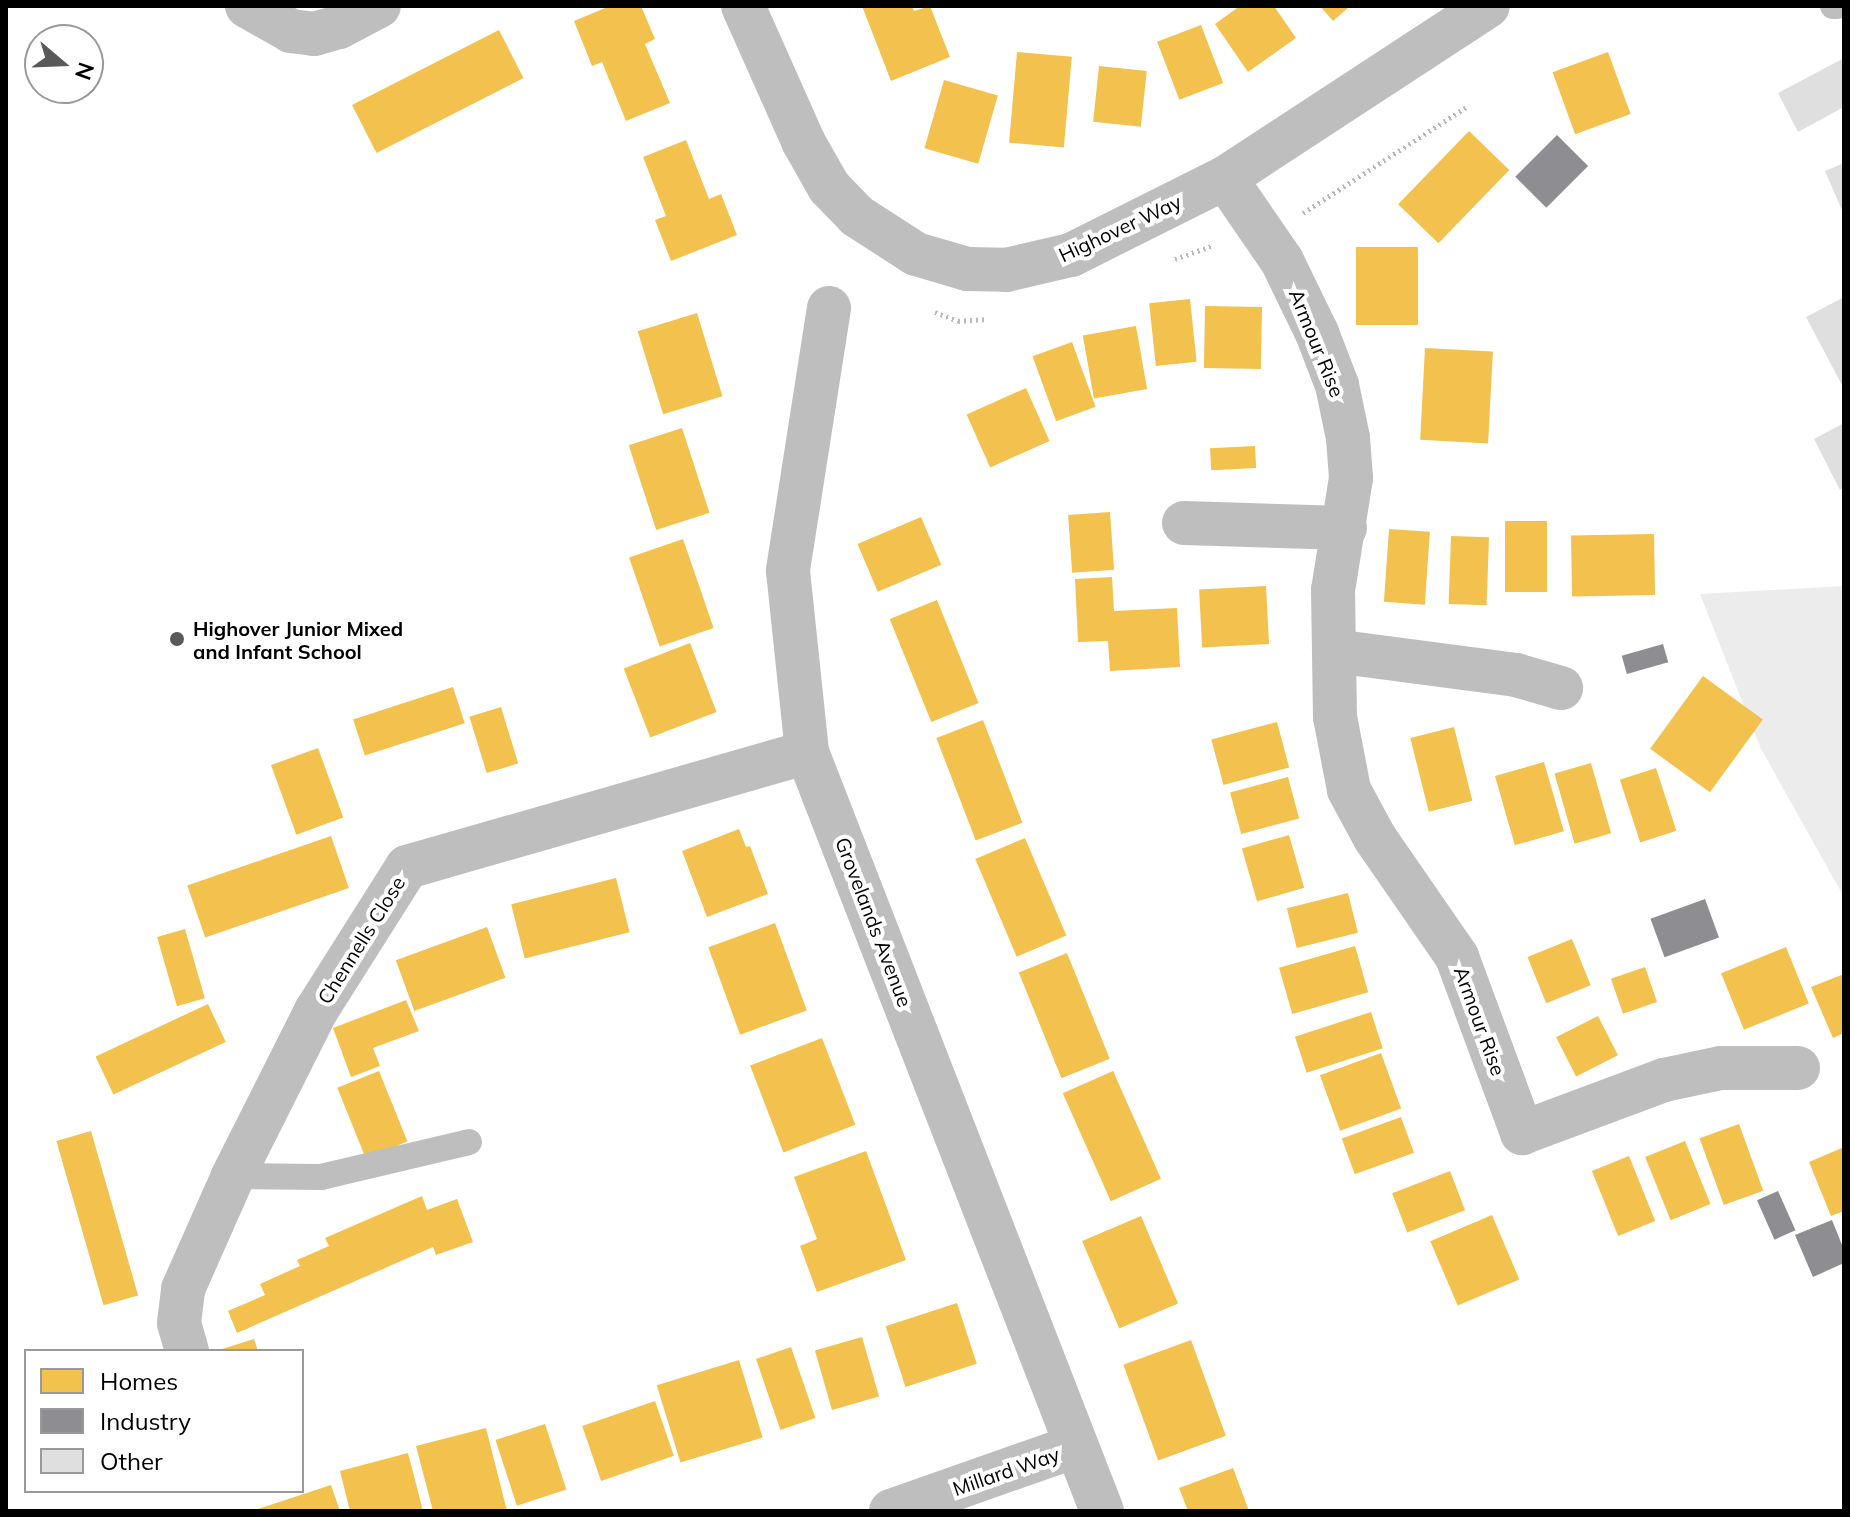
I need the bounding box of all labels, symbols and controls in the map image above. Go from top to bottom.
north arrow [24,24,104,104]
text: N [69,59,101,84]
street label: Highover Way [1055,189,1185,267]
street label: Armour Rise [1284,285,1350,401]
place label: Highover Junior Mixed and Infant School [193,616,403,663]
marker: Highover Junior Mixed and Infant School [168,630,186,648]
street label: Grovelands Avenue [831,834,917,1010]
street label: Chennells Close [312,872,410,1008]
street label: Armour Rise [1449,963,1511,1079]
legend [24,1349,304,1493]
text: Homes [100,1366,178,1396]
text: Industry [100,1406,191,1436]
street label: Millard Way [949,1442,1063,1500]
text: Other [100,1446,163,1476]

